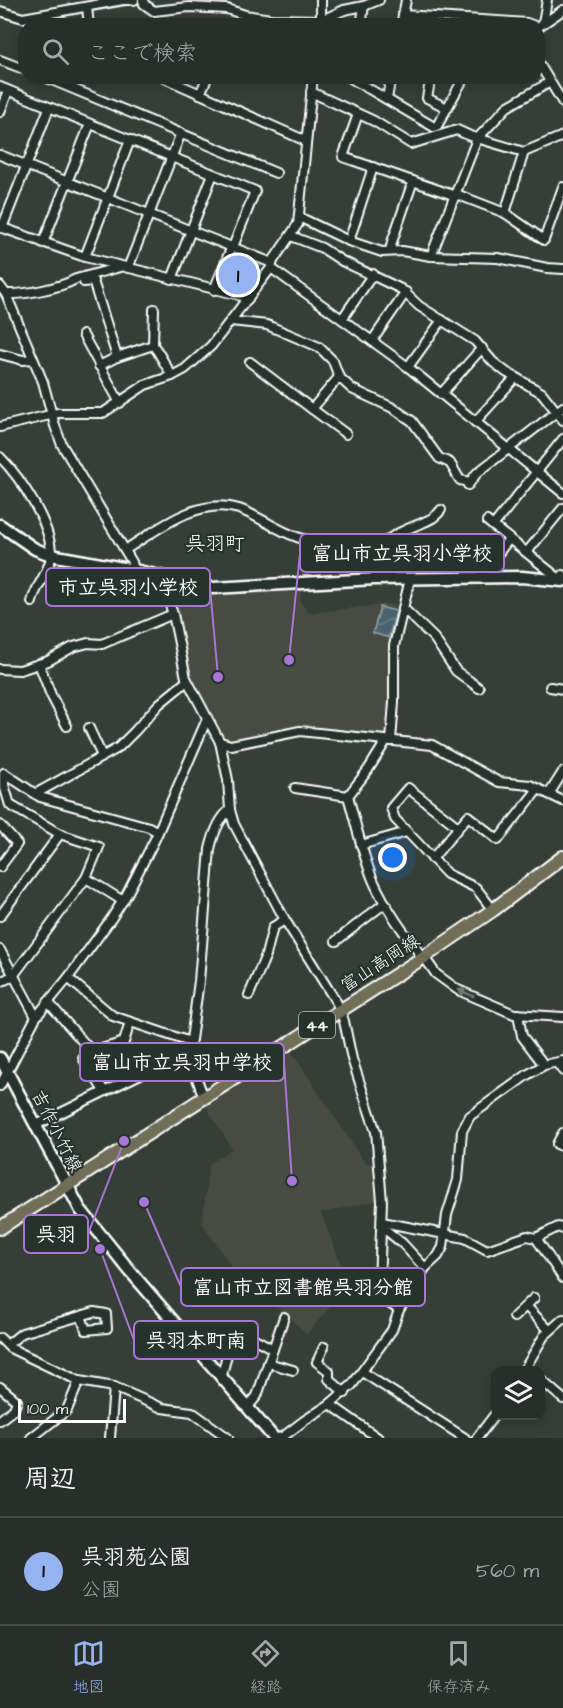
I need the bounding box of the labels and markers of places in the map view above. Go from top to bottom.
pin: 1 [218,252,258,298]
callout: 富山市立呉羽小学校 [300,534,504,572]
callout: 市立呉羽小学校 [46,568,210,606]
callout: 富山市立呉羽中学校 [80,1043,284,1081]
callout: 呉羽 [24,1215,88,1253]
callout: 富山市立図書館呉羽分館 [181,1268,425,1306]
callout: 呉羽本町南 [134,1321,258,1359]

